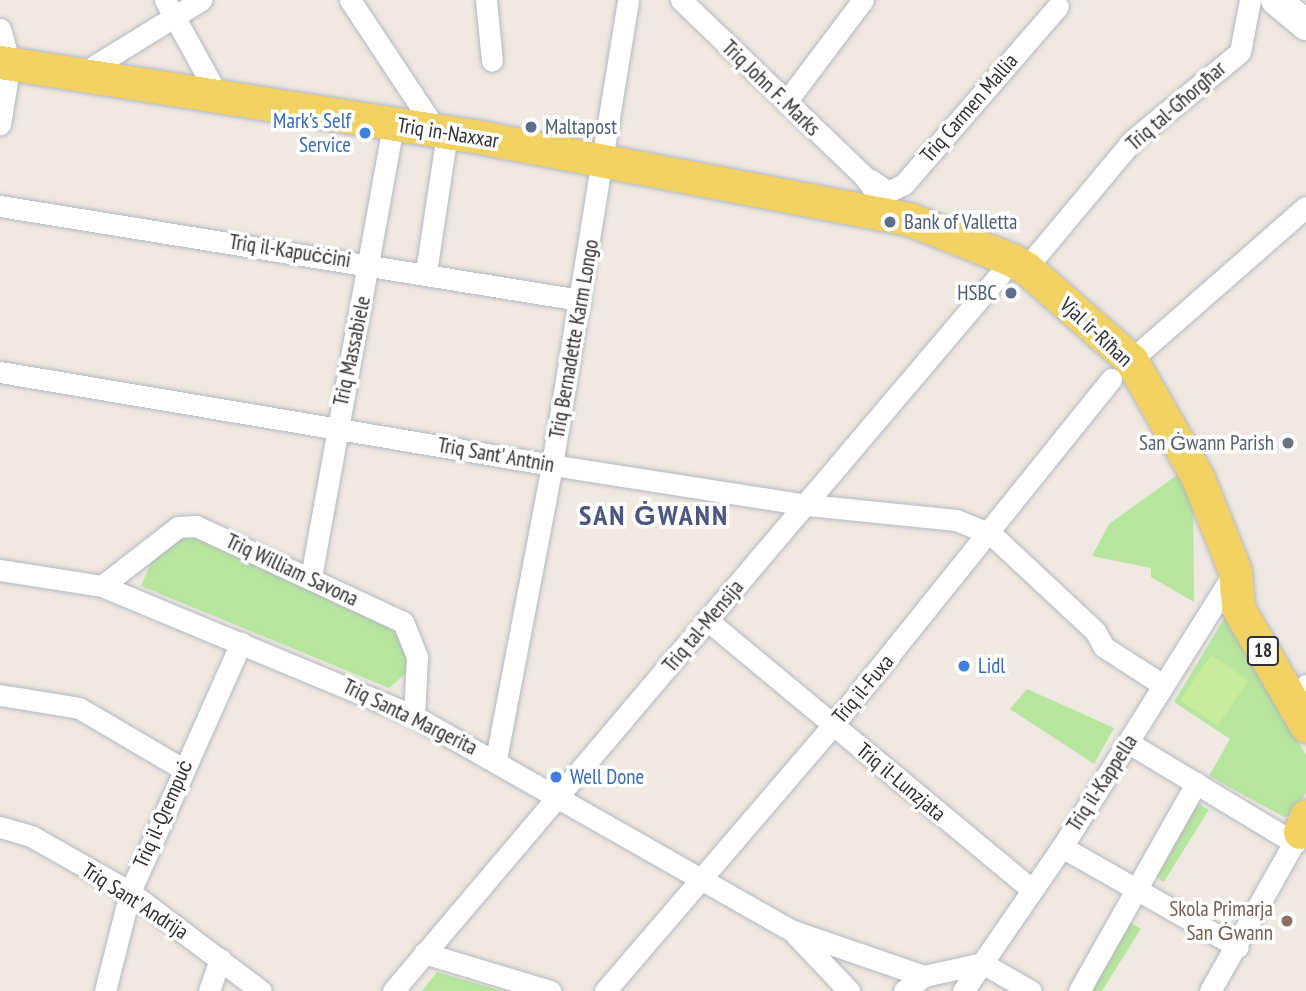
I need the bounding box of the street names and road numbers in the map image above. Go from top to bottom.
street label: Triq John F. Marks [716,34,826,142]
street label: Triq Carmen Mallia [915,49,1023,167]
street label: Triq tal-Għorgħar [1121,56,1231,156]
street label: Triq in-Naxxar [396,113,500,153]
street label: Triq il-Kapuċċini [227,229,353,273]
street label: Triq Bernadette Karm Longo [544,237,604,441]
street label: Vjal ir-Riħan [1055,292,1137,372]
street label: Triq Massabiele [328,294,376,408]
street label: Triq Sant' Antnin [435,432,557,478]
street label: Triq William Savona [222,528,362,612]
street label: Triq tal-Mensija [657,575,749,677]
road number: 18 [1246,636,1280,666]
street label: Triq il-Fuxa [827,650,899,728]
street label: Triq Santa Margerita [339,674,481,760]
street label: Triq il-Kappella [1061,730,1143,836]
street label: Triq il-Lunzjata [851,738,951,826]
street label: Triq il-Qrempuċ [128,756,198,872]
street label: Triq Sant' Andrija [76,857,194,945]

